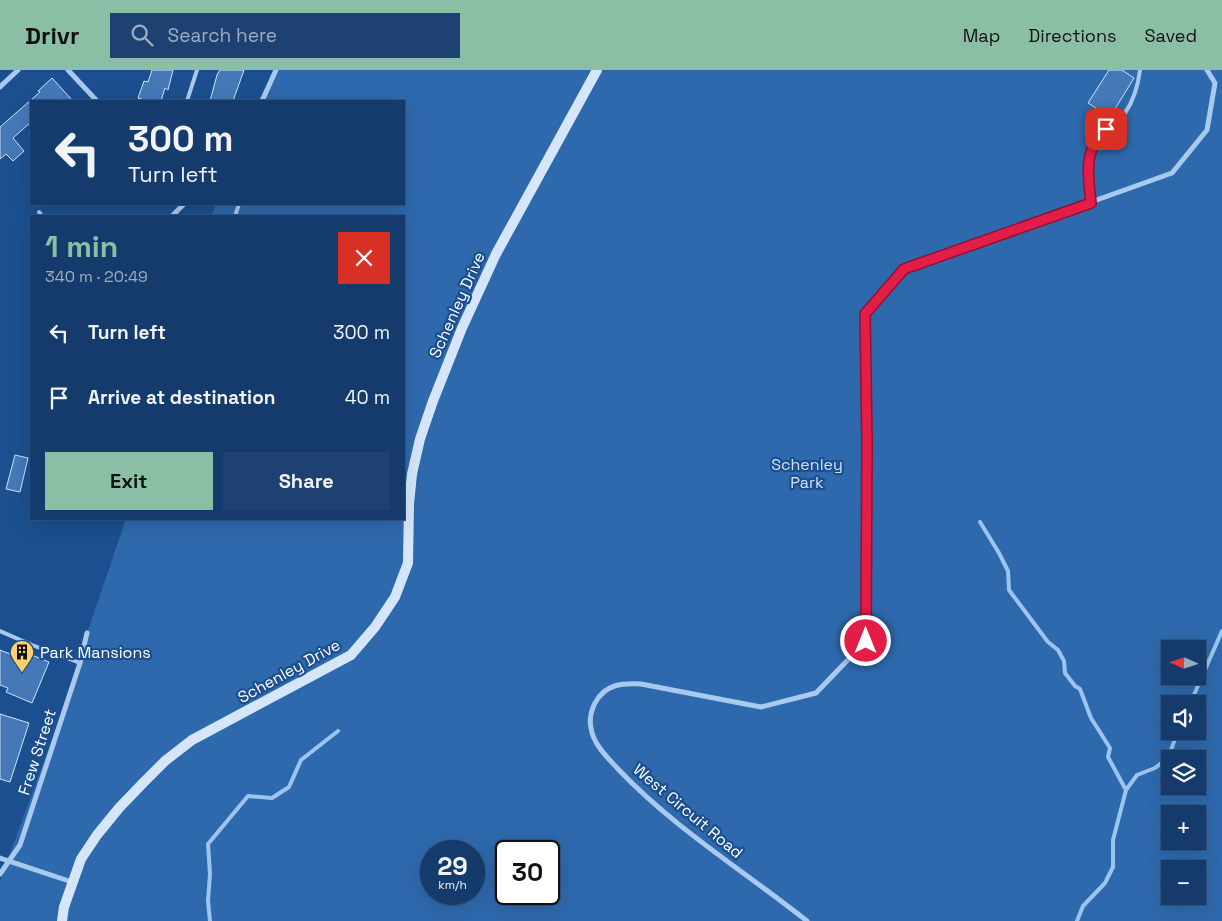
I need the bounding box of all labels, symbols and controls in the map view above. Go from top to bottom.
search box [110,13,460,58]
text: Drivr [25,20,80,51]
icon: search [128,21,156,49]
text: Search here [168,23,277,48]
text: Map [963,24,1000,47]
text: Directions [1028,24,1117,47]
text: Saved [1145,24,1197,47]
pin [1085,108,1127,150]
icon: arrive [1092,115,1120,143]
text: 300 m [128,117,233,161]
icon: left [45,120,110,185]
text: Turn left [128,160,218,188]
text: 1 min [45,227,118,266]
button: close [338,232,390,284]
street label: Schenley Drive [424,249,490,361]
text: 340 m · 20:49 [45,266,148,287]
icon: left [45,319,73,347]
text: Turn left [88,320,166,345]
text: 300 m [333,320,390,345]
icon: arrive [45,384,73,412]
text: Arrive at destination [88,385,276,410]
text: 40 m [345,385,390,410]
button: Exit [45,452,213,510]
button: Share [223,452,390,510]
park label: Schenley Park [771,454,843,493]
position arrow [839,614,891,666]
street label: Schenley Drive [234,634,344,708]
building icon: Park Mansions [9,639,35,673]
north arrow [1161,640,1206,685]
map controls [1161,640,1206,905]
place label: Park Mansions [40,642,151,663]
button: sound [1161,695,1206,740]
street label: Frew Street [13,706,61,798]
button: layers [1161,750,1206,795]
street label: West Circuit Road [629,759,747,863]
button: + [1161,805,1206,850]
speed limit sign: 30 [495,840,560,905]
text: 29 [437,850,468,882]
button: − [1161,860,1206,905]
text: km/h [438,877,467,893]

